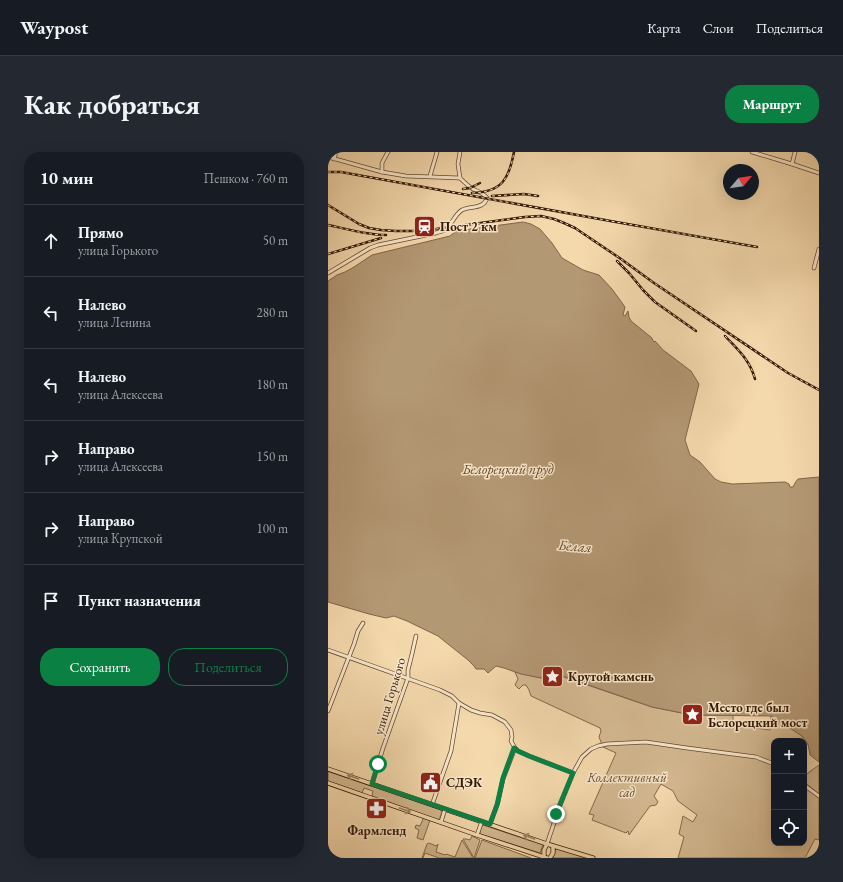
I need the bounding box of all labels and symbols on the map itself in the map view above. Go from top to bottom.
north arrow [723,164,759,200]
station icon: Пост 2 км [412,213,438,239]
place label: Пост 2 км [440,218,497,235]
water label: Белорецкий пруд [461,460,554,478]
water label: Белая [557,535,592,556]
street label: улица Горького [370,655,409,737]
place icon: Крутой камень [539,663,565,689]
place label: Крутой камень [568,668,654,685]
place label: Место где был Белорецкий мост [708,699,807,731]
place icon: Место где был Белорецкий мост [679,701,705,727]
route start [369,755,387,773]
public building icon: СДЭК [418,769,444,795]
park label: Коллективный сад [586,769,667,801]
one-way arrow [347,773,359,781]
place label: СДЭК [446,774,483,791]
pharmacy icon: Фармленд [364,795,390,821]
route end [547,805,565,823]
one-way arrow [398,806,410,814]
place label: Фармленд [348,822,407,839]
one-way arrow [523,833,535,841]

